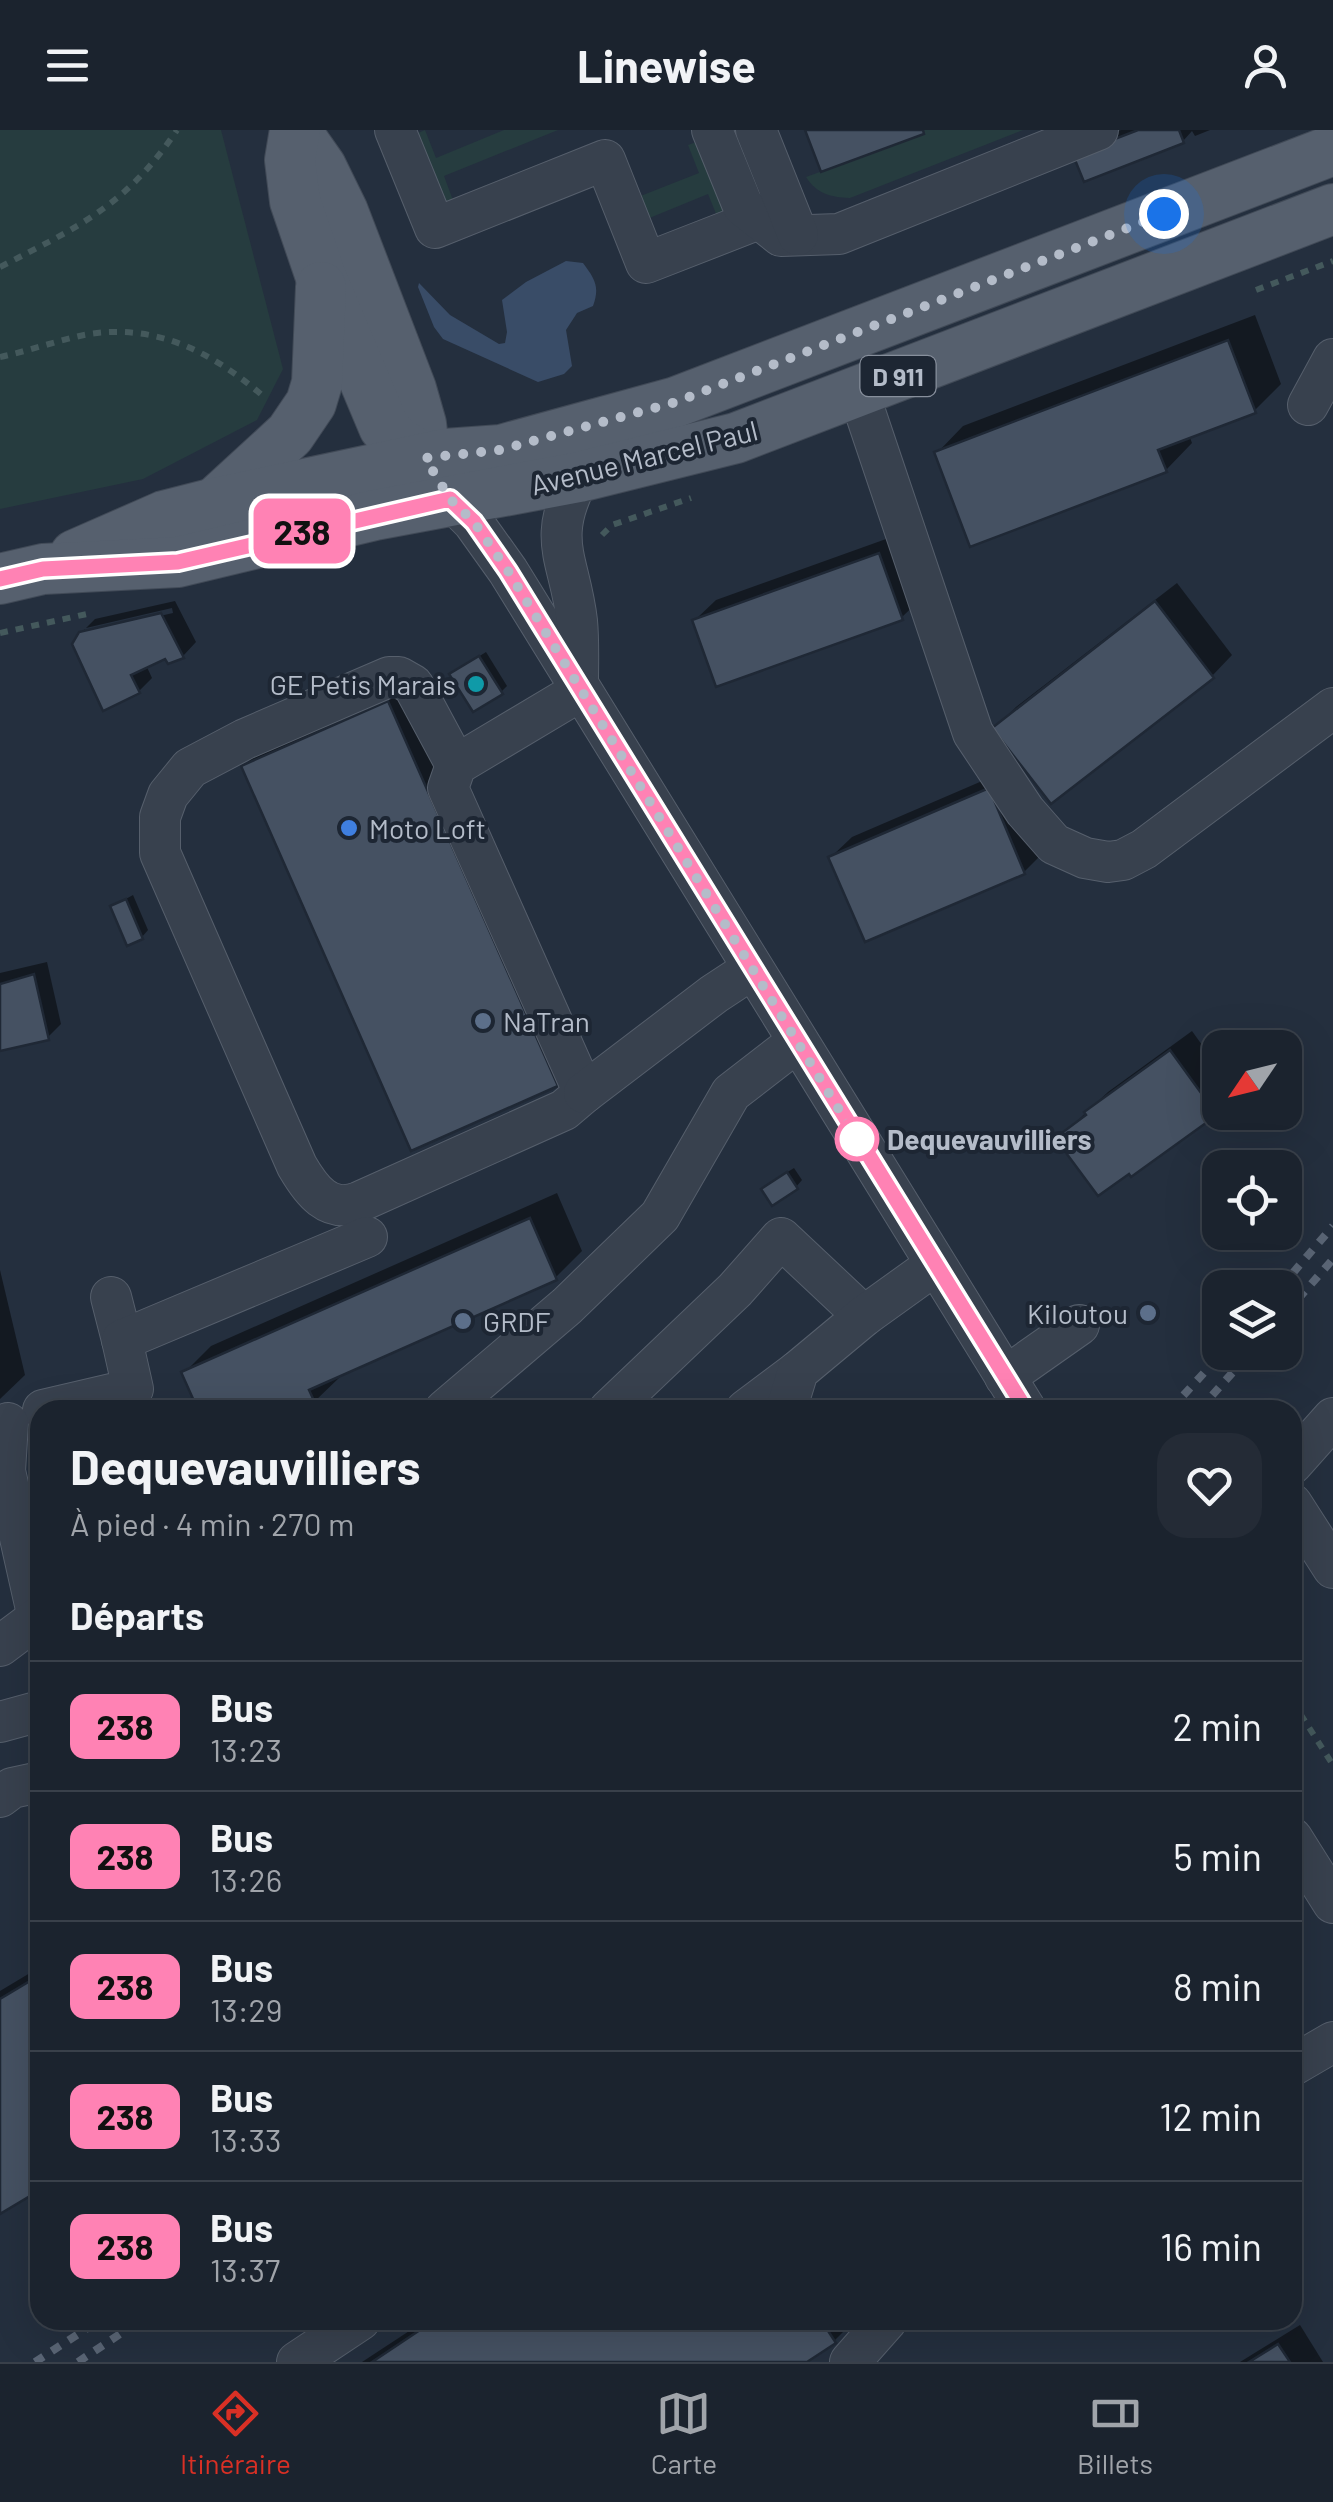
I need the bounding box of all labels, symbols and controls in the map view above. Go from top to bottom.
icon: menu [40,38,95,93]
text: Linewise [577,38,756,92]
icon: person [1238,38,1293,93]
your location [1139,189,1189,239]
road number: D 911 [860,356,936,396]
street label: Avenue Marcel Paul [527,412,761,502]
line badge: 238 [244,498,360,564]
text: 238 [274,510,330,552]
place label: GE Petis Marais [270,667,456,701]
marker: GE Petis Marais [465,673,487,695]
place label: Moto Loft [369,811,486,845]
marker: Moto Loft [338,817,360,839]
place label: NaTran [503,1004,590,1038]
marker: NaTran [472,1010,494,1032]
north arrow [1202,1030,1302,1130]
map controls [1202,1030,1302,1370]
marker: Dequevauvilliers [836,1118,878,1160]
place label: Dequevauvilliers [887,1122,1091,1156]
button: locate [1202,1150,1302,1250]
button: layers [1202,1270,1302,1370]
place label: Kiloutou [1027,1296,1128,1330]
marker: Kiloutou [1137,1302,1159,1324]
place label: GRDF [483,1304,551,1338]
marker: GRDF [452,1310,474,1332]
button: heart [1157,1433,1262,1538]
text: Dequevauvilliers [70,1437,421,1495]
text: À pied · 4 min · 270 m [70,1504,354,1542]
text: Départs [70,1592,204,1638]
text: Bus [210,1684,273,1730]
text: 2 min [1172,1703,1262,1749]
text: 238 [97,1705,153,1747]
text: 13:23 [210,1730,282,1768]
text: Bus [210,1814,273,1860]
text: 5 min [1173,1833,1262,1879]
text: 238 [97,1835,153,1877]
text: 13:26 [210,1860,282,1898]
text: Bus [210,1944,273,1990]
text: 8 min [1173,1963,1262,2009]
text: 238 [97,1965,153,2007]
text: 13:29 [210,1990,282,2028]
text: Bus [210,2074,273,2120]
text: 12 min [1159,2093,1262,2139]
text: 238 [97,2095,153,2137]
text: 13:33 [210,2120,282,2158]
text: Bus [210,2204,273,2250]
text: 16 min [1160,2223,1262,2269]
text: 238 [97,2225,153,2267]
text: 13:37 [210,2250,280,2288]
tab: Itinéraire [180,2386,291,2480]
tab: Carte [651,2386,717,2480]
tab: Billets [1077,2386,1153,2480]

